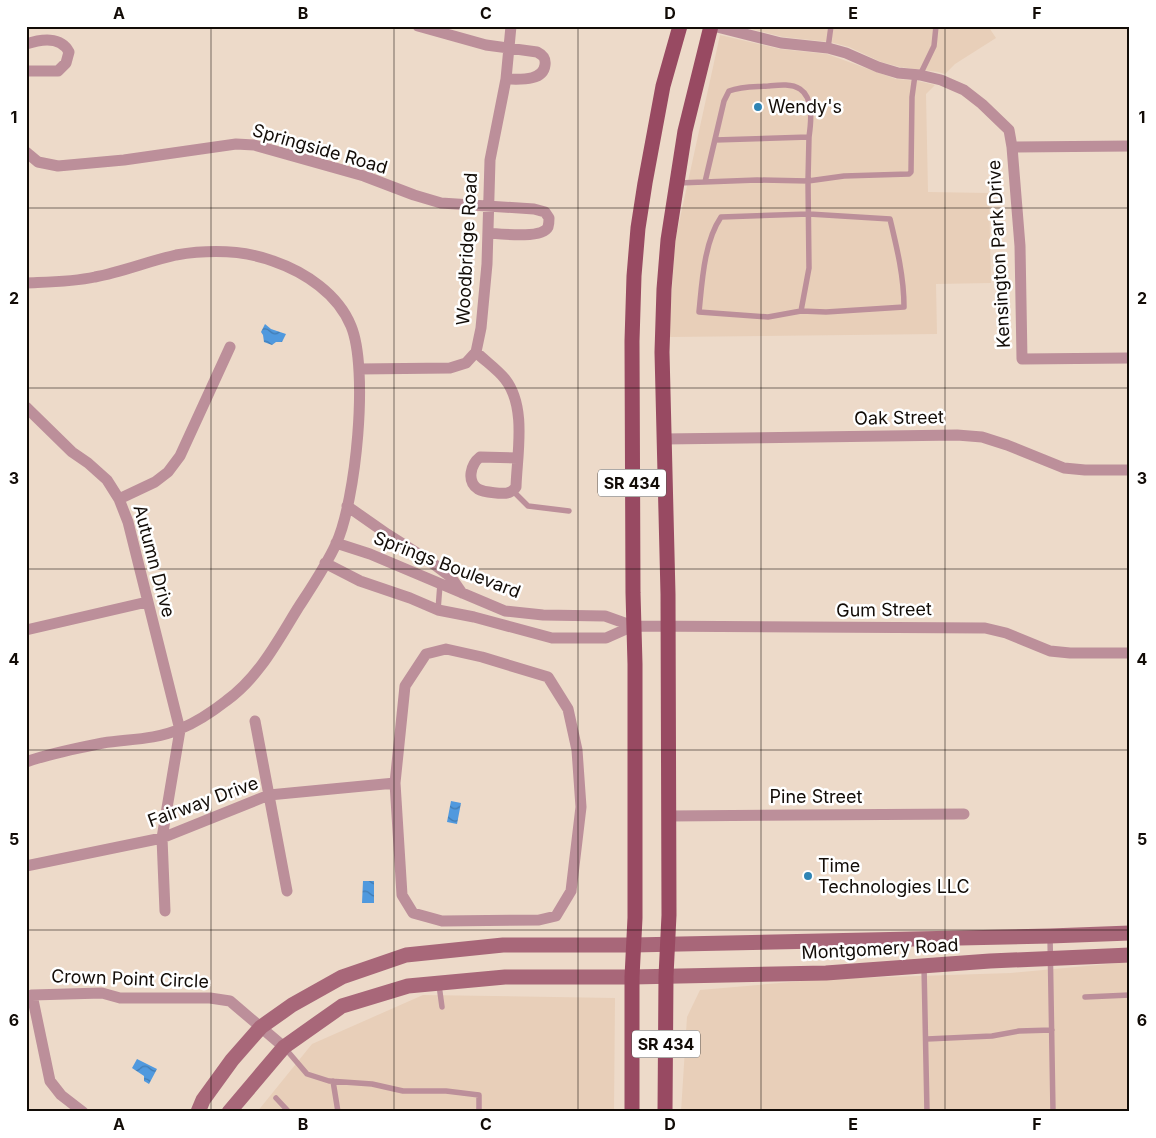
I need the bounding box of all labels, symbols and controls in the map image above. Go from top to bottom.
text: A [113,3,125,23]
text: B [298,3,308,23]
text: C [480,3,492,23]
text: D [664,3,676,23]
text: E [848,3,858,23]
text: F [1032,3,1042,23]
place label: Wendy's [768,96,842,117]
marker: Wendy's [752,101,764,113]
text: 1 [11,107,17,127]
text: 1 [1139,107,1145,127]
street label: Springside Road [250,119,390,178]
street label: Kensington Park Drive [983,159,1014,349]
street label: Woodbridge Road [452,172,481,326]
text: 2 [9,288,19,308]
text: 2 [1137,288,1147,308]
street label: Oak Street [854,406,944,429]
text: 3 [9,468,19,488]
text: 3 [1137,468,1147,488]
road number: SR 434 [598,469,666,496]
street label: Autumn Drive [129,502,180,619]
street label: Springs Boulevard [371,527,524,602]
street label: Gum Street [836,598,932,621]
text: 4 [9,649,20,669]
text: 4 [1137,649,1148,669]
street label: Fairway Drive [145,772,261,831]
street label: Pine Street [770,786,863,807]
text: 5 [9,829,19,849]
text: 5 [1137,829,1147,849]
place label: Time Technologies LLC [818,855,970,897]
marker: Time Technologies LLC [802,870,814,882]
street label: Montgomery Road [801,934,959,963]
street label: Crown Point Circle [51,965,209,992]
text: 6 [9,1010,19,1030]
text: 6 [1137,1010,1147,1030]
road number: SR 434 [632,1030,700,1058]
text: A [113,1114,125,1134]
text: B [298,1114,308,1134]
text: C [480,1114,492,1134]
text: D [664,1114,676,1134]
text: E [848,1114,858,1134]
text: F [1032,1114,1042,1134]

